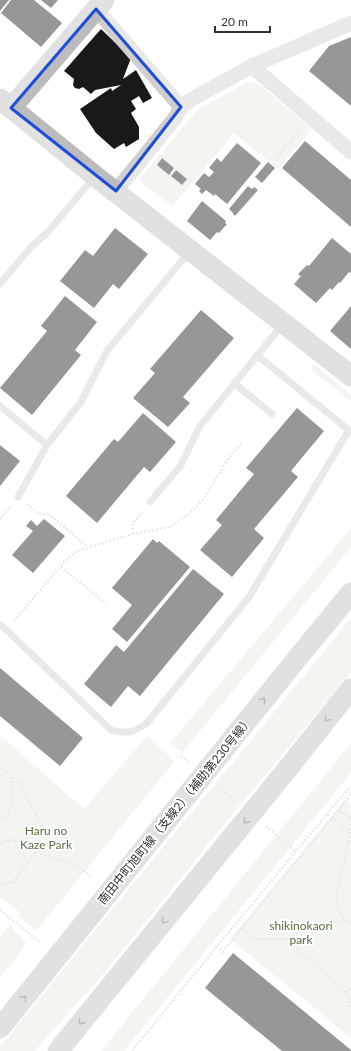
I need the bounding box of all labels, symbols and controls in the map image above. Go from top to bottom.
scale bar [215,8,270,34]
text: 20 m [221,14,248,29]
one-way arrow [259,697,266,704]
street label: 南田中町旭町線（支線2）（補助第230号線） [94,713,256,907]
one-way arrow [324,715,331,722]
one-way arrow [243,816,250,823]
park label: Haru no Kaze Park [20,823,73,852]
one-way arrow [161,917,168,924]
park label: shikinokaori park [269,918,333,947]
one-way arrow [20,995,27,1002]
one-way arrow [79,1018,86,1025]

